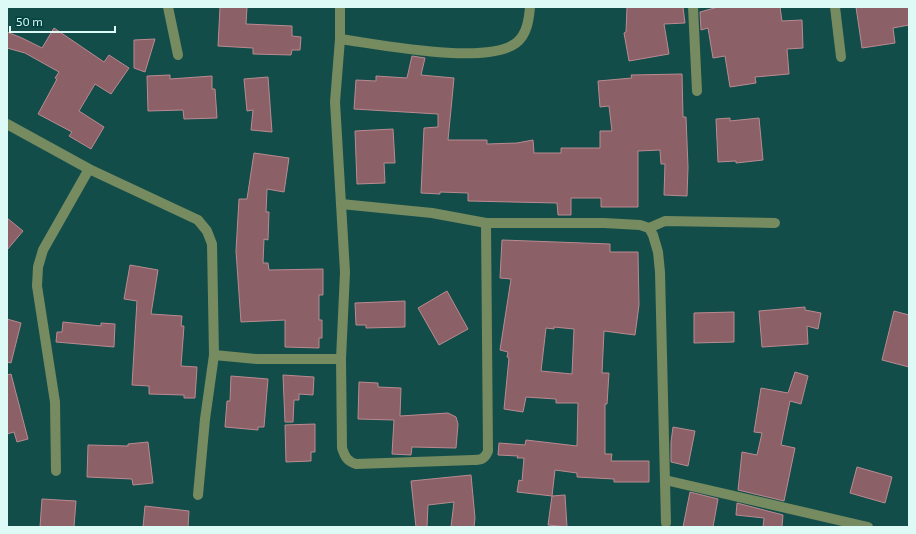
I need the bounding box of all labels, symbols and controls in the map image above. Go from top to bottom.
scale bar [10,8,115,34]
text: 50 m [16,14,43,28]

